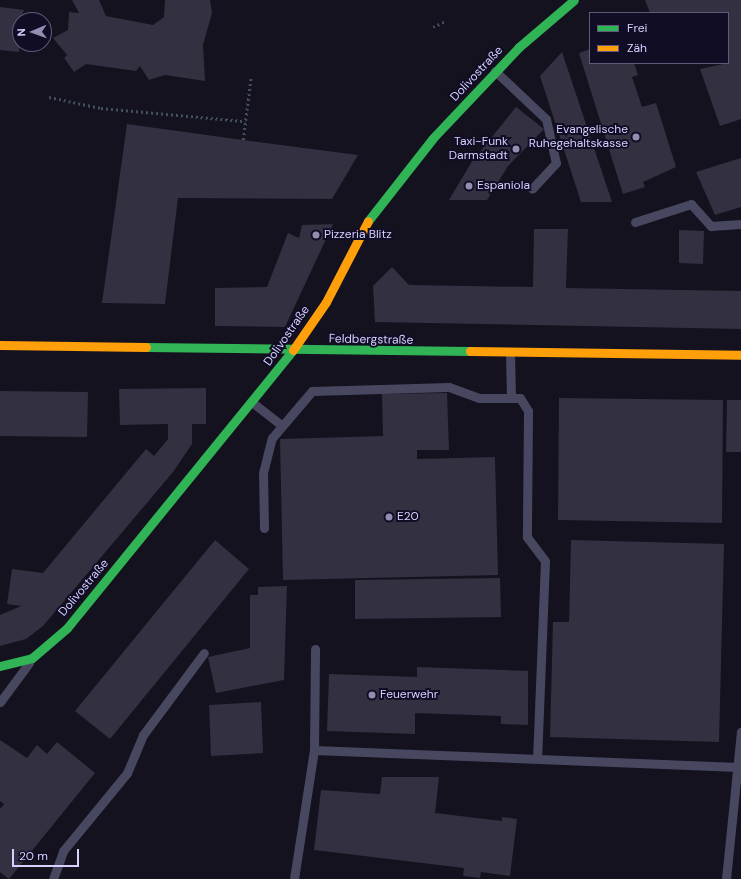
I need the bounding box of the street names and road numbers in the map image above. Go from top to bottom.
street label: Dolivostraße [448,43,506,105]
street label: Dolivostraße [261,303,313,369]
street label: Feldbergstraße [329,332,413,348]
street label: Dolivostraße [56,557,112,619]

